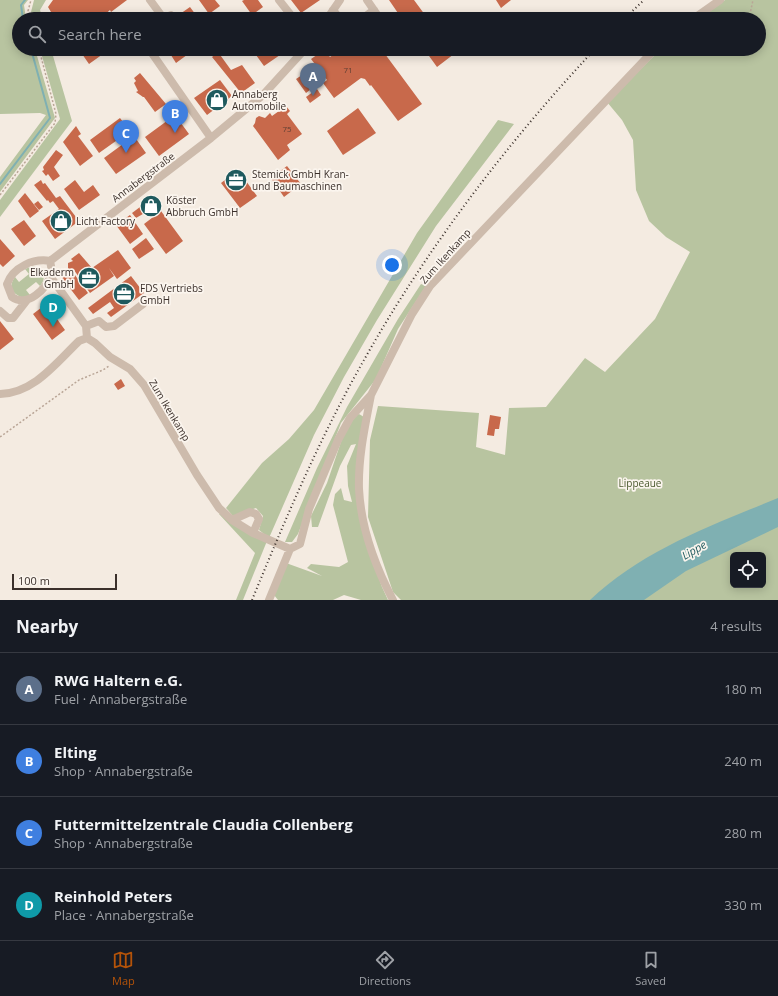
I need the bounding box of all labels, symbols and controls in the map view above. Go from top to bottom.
search box [12,12,766,56]
icon: search [26,23,48,45]
text: Search here [58,24,142,44]
pin: A [300,63,326,96]
house number: 71 [343,64,353,75]
shop icon: Annaberg Automobile [204,87,230,113]
place label: Annaberg Automobile [232,87,286,113]
pin: B [162,100,188,133]
pin: C [113,120,139,153]
house number: 75 [282,123,292,134]
street label: Annabergstraße [109,149,178,205]
office icon: Stemick GmbH Kran- und Baumaschinen [223,167,249,193]
place label: Stemick GmbH Kran- und Baumaschinen [252,167,349,193]
shop icon: Köster Abbruch GmbH [138,193,164,219]
place label: Köster Abbruch GmbH [166,193,238,219]
shop icon: Licht Factory [48,208,74,234]
place label: Licht Factory [76,214,136,228]
street label: Zum Ikenkamp [416,225,474,287]
your location [382,255,402,275]
place label: Elkaderm GmbH [30,265,74,291]
office icon: Elkaderm GmbH [76,265,102,291]
office icon: FDS Vertriebs GmbH [111,281,137,307]
place label: FDS Vertriebs GmbH [140,281,203,307]
pin: D [40,294,66,327]
street label: Zum Ikenkamp [146,377,194,443]
park label: Lippeaue [619,476,662,490]
water label: Lippe [679,536,709,563]
map controls [730,552,766,588]
button: locate [730,552,766,588]
scale bar [12,572,117,591]
text: 100 m [18,573,50,588]
text: Nearby [16,615,78,638]
text: 4 results [710,617,762,635]
text: RWG Haltern e.G. [54,670,183,690]
text: A [25,680,33,698]
text: 180 m [724,680,762,698]
text: Fuel · Annabergstraße [54,690,187,708]
text: Elting [54,742,96,762]
text: B [25,752,33,770]
text: 240 m [724,752,762,770]
text: Shop · Annabergstraße [54,762,193,780]
text: Futtermittelzentrale Claudia Collenberg [54,814,353,834]
text: C [25,824,33,842]
text: 280 m [724,824,762,842]
text: Shop · Annabergstraße [54,834,193,852]
text: Reinhold Peters [54,886,172,906]
text: D [24,896,34,914]
text: 330 m [724,896,762,914]
text: Place · Annabergstraße [54,906,194,924]
tab: Map [112,949,135,988]
tab: Directions [359,949,411,988]
tab: Saved [635,949,666,988]

